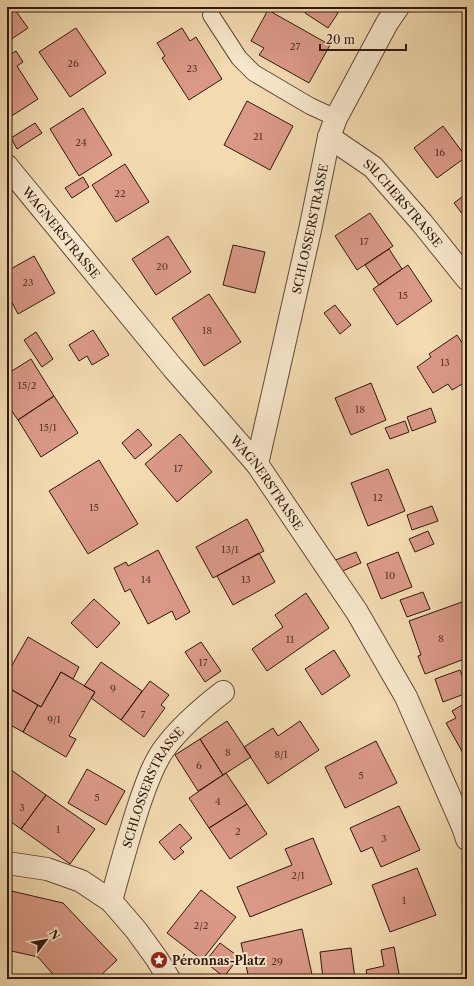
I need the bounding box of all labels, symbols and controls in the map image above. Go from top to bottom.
scale bar [320,26,406,52]
text: 20 m [326,32,355,47]
house number: 27 [290,40,300,53]
house number: 26 [67,57,79,70]
house number: 23 [186,62,198,75]
house number: 21 [253,130,264,143]
house number: 24 [75,136,87,149]
house number: 16 [435,146,445,159]
street label: SILCHERSTRASSE [361,155,446,250]
street label: SCHLOSSERSTRASSE [288,162,331,295]
street label: WAGNERSTRASSE [19,183,104,281]
house number: 22 [114,187,126,200]
house number: 17 [359,235,369,248]
house number: 20 [156,260,168,273]
house number: 23 [22,276,34,289]
house number: 15 [398,289,408,302]
house number: 18 [202,324,212,337]
house number: 13 [440,356,450,369]
house number: 15/2 [18,379,37,392]
house number: 18 [355,403,365,416]
house number: 15/1 [39,421,57,434]
street label: WAGNERSTRASSE [227,431,307,533]
house number: 17 [173,462,183,475]
house number: 12 [373,491,383,504]
house number: 15 [89,501,99,514]
house number: 13/1 [221,543,239,556]
house number: 10 [385,569,395,582]
house number: 14 [141,573,151,586]
house number: 13 [241,573,251,586]
house number: 8 [438,632,444,645]
house number: 11 [286,633,295,646]
house number: 17 [198,656,208,669]
house number: 9 [110,682,116,695]
house number: 7 [141,708,146,721]
house number: 9/1 [47,713,61,726]
street label: SCHLOSSERSTRASSE [119,723,187,850]
house number: 8 [225,746,231,759]
house number: 8/1 [274,748,289,761]
house number: 6 [196,759,202,772]
house number: 5 [358,769,364,782]
house number: 5 [94,791,100,804]
house number: 4 [215,795,221,808]
house number: 3 [19,801,25,814]
house number: 1 [56,823,61,836]
house number: 2 [235,825,241,838]
house number: 3 [381,832,387,845]
house number: 2/1 [291,869,306,882]
house number: 1 [402,894,407,907]
house number: 2/2 [193,919,209,932]
north arrow [26,920,66,960]
text: N [46,927,63,943]
place icon: Péronnas-Platz [149,950,169,970]
place label: Péronnas-Platz [172,953,266,968]
house number: 29 [271,955,283,968]

